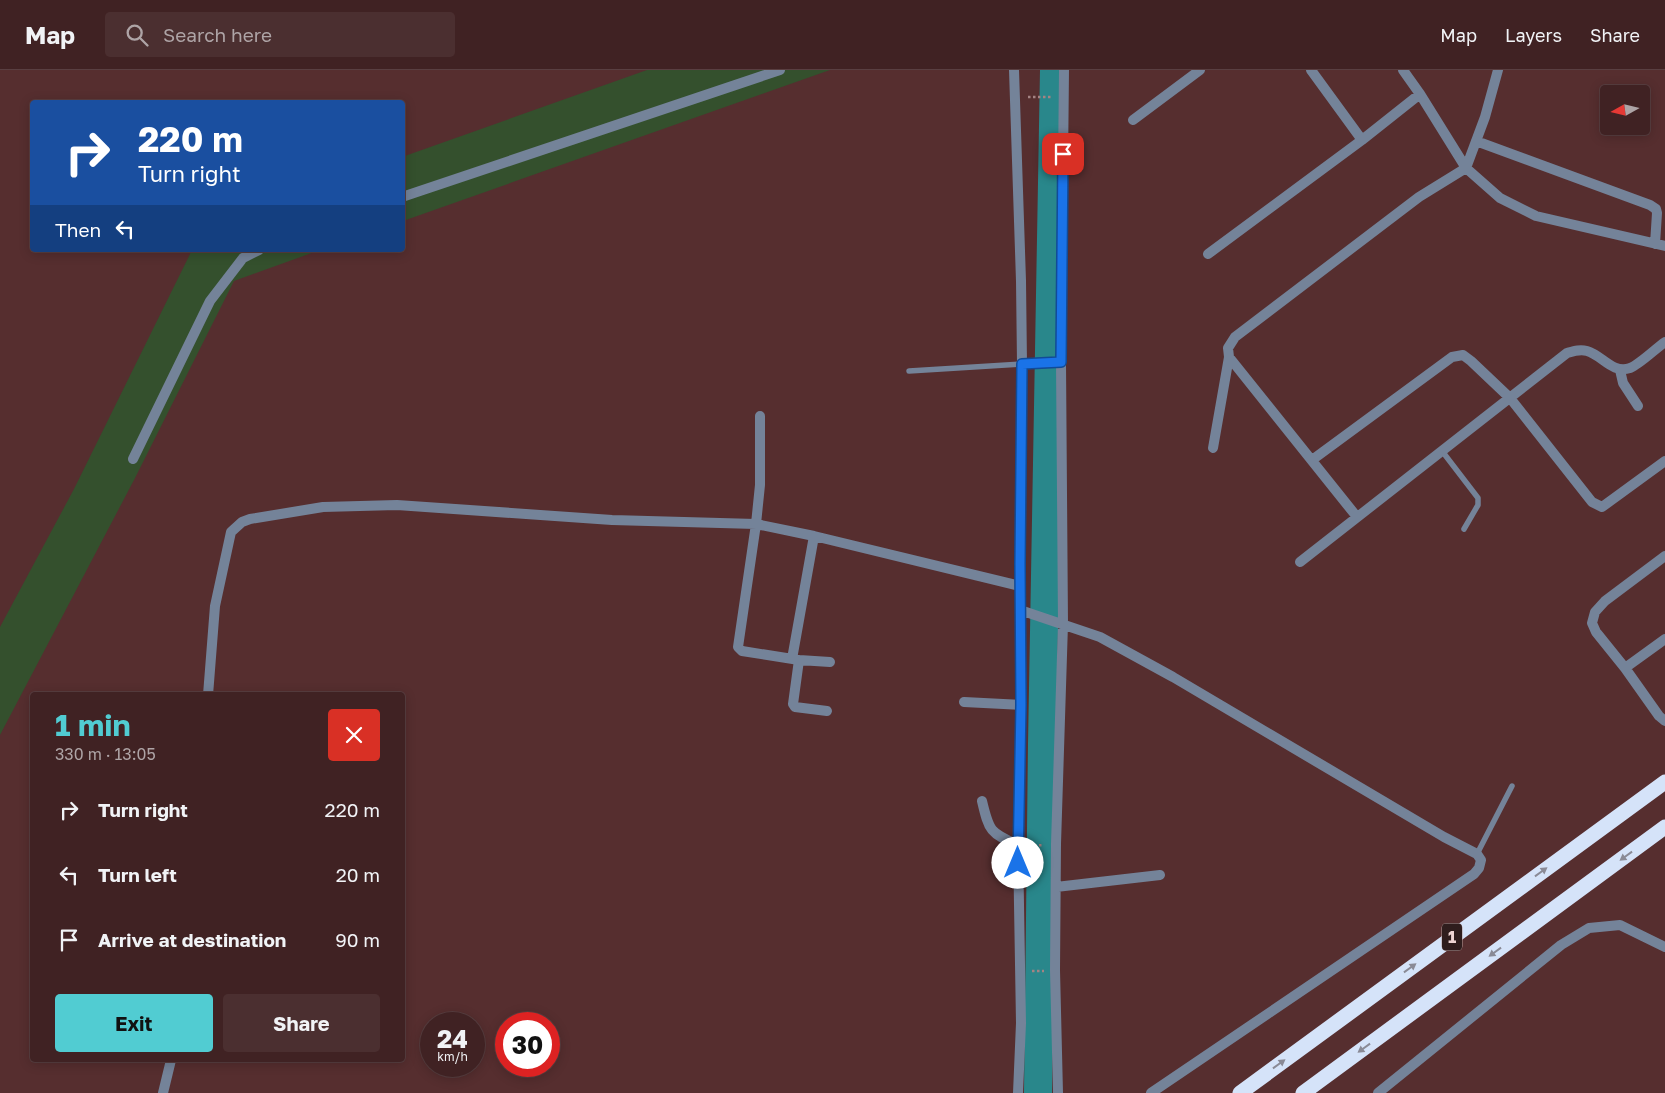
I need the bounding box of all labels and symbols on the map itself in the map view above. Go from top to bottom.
north arrow [1600,85,1650,135]
pin [1042,133,1084,175]
position arrow [991,836,1043,888]
one-way arrow [1619,851,1633,861]
one-way arrow [1534,867,1548,877]
road number: 1 [1442,924,1462,950]
one-way arrow [1489,947,1502,958]
one-way arrow [1403,963,1417,973]
speed limit sign: 30 [495,1012,560,1077]
one-way arrow [1357,1043,1370,1053]
one-way arrow [1272,1059,1286,1069]

